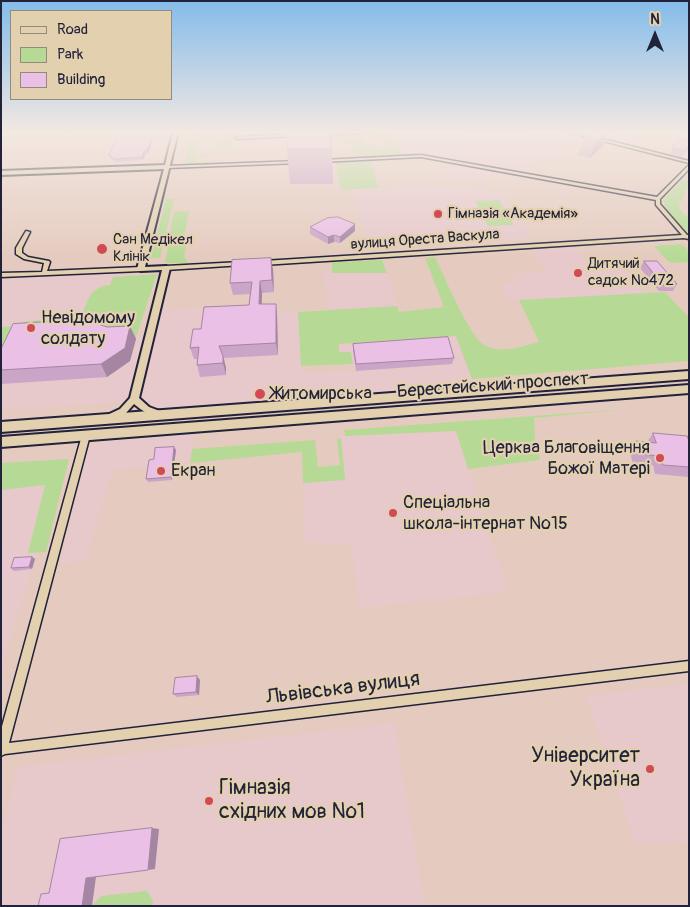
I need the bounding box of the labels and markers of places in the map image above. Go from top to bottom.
place label: Гімназія «Академія» [448,205,578,223]
marker: Гімназія «Академія» [432,208,444,220]
place label: Сан Медікел Клінік [113,231,193,266]
marker: Сан Медікел Клінік [95,242,109,256]
place label: Дитячий садок №472 [588,255,674,290]
marker: Дитячий садок №472 [572,267,584,279]
place label: Невідомому солдату [41,307,135,350]
marker: Невідомому солдату [25,322,37,334]
place label: Житомирська [271,383,372,405]
marker: Житомирська [253,387,267,401]
place label: Церква Благовіщення Божої Матері [483,437,650,479]
marker: Церква Благовіщення Божої Матері [654,452,666,464]
place label: Екран [171,460,215,482]
marker: Екран [155,465,167,477]
place label: Спеціальна школа-інтернат №15 [403,492,568,534]
marker: Спеціальна школа-інтернат №15 [387,507,399,519]
place label: Університет Україна [531,744,640,794]
marker: Університет Україна [644,763,656,775]
place label: Гімназія східних мов №1 [219,776,365,826]
marker: Гімназія східних мов №1 [203,795,215,807]

